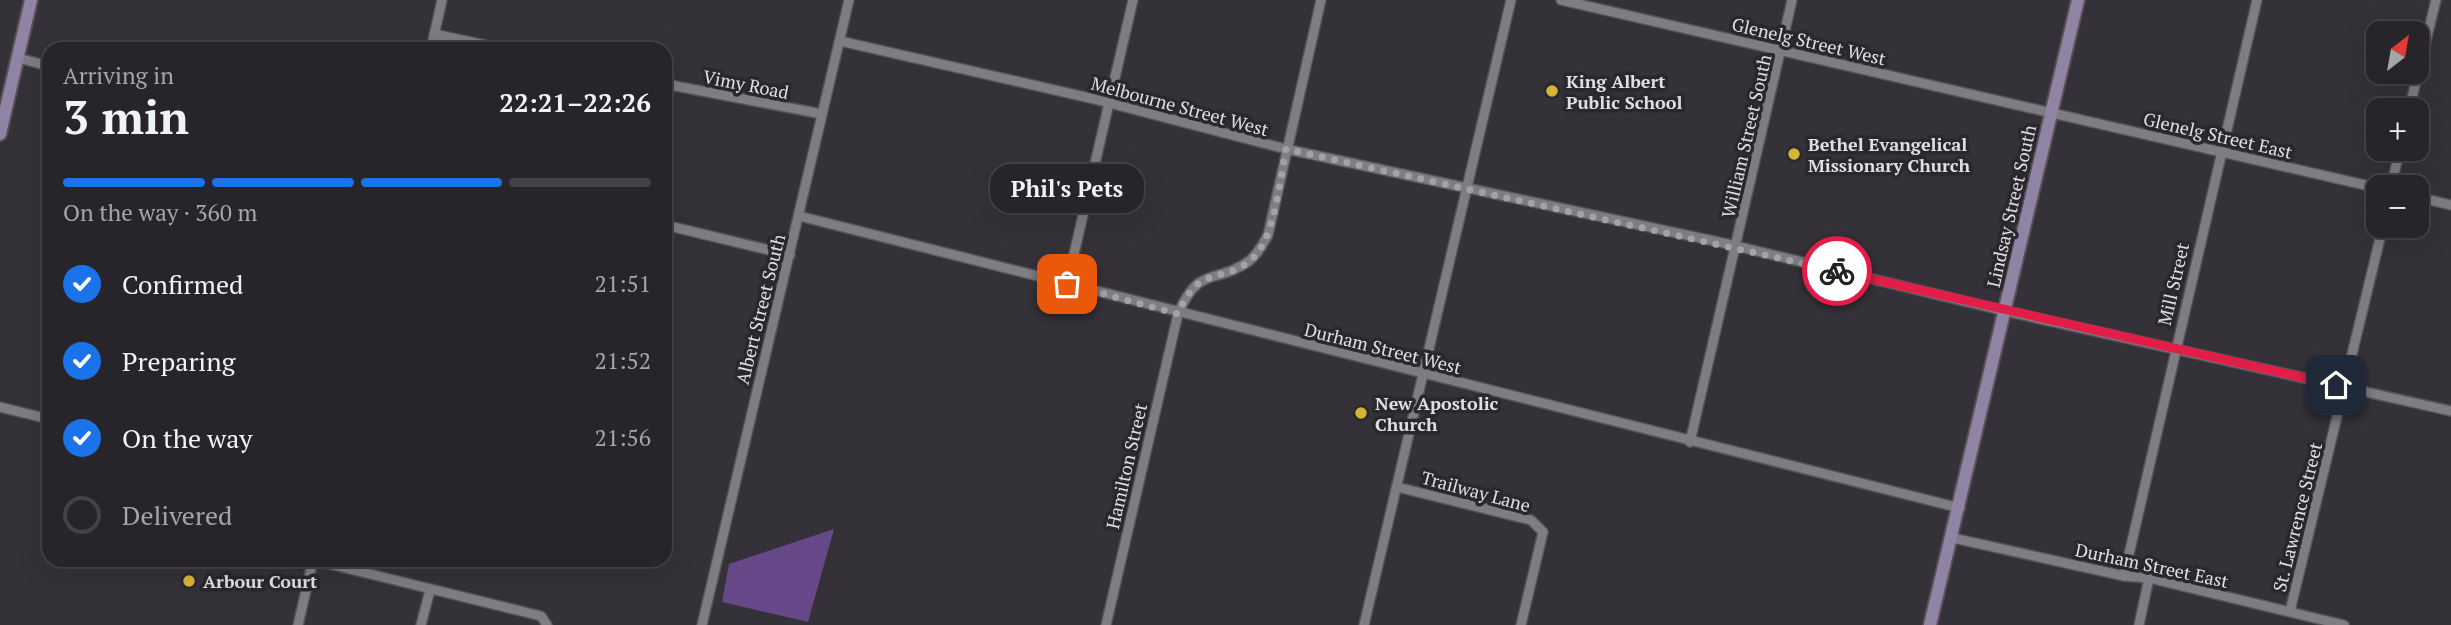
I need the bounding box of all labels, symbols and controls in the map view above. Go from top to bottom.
street label: Glenelg Street West [1730,12,1889,70]
north arrow [2366,21,2429,84]
map controls [2366,21,2429,238]
street label: William Street South [1716,51,1777,220]
text: Arriving in [63,60,174,91]
street label: Vimy Road [701,64,791,104]
place label: King Albert Public School [1566,69,1682,114]
street label: Melbourne Street West [1089,71,1272,141]
marker: King Albert Public School [1544,83,1560,99]
text: 22:21–22:26 [499,85,651,119]
text: 3 min [63,86,189,147]
button: + [2366,98,2429,161]
street label: Glenelg Street East [2141,106,2295,164]
street label: Lindsay Street South [1981,122,2041,290]
place label: Bethel Evangelical Missionary Church [1808,132,1970,177]
marker: Bethel Evangelical Missionary Church [1786,146,1802,162]
callout: Phil's Pets [990,165,1144,214]
text: Phil's Pets [1011,173,1123,204]
button: − [2366,175,2429,238]
text: On the way · 360 m [63,197,257,228]
street label: Albert Street South [730,231,790,387]
courier [1802,236,1872,306]
street label: Mill Street [2152,240,2194,328]
icon: bike [1818,252,1856,290]
pin [1037,254,1097,314]
icon: check [63,265,101,303]
icon: bag [1048,265,1086,303]
text: Confirmed [122,267,243,301]
text: 21:51 [594,268,651,299]
street label: Durham Street West [1302,317,1464,379]
icon: check [63,342,101,380]
text: Preparing [122,344,235,378]
text: 21:52 [594,345,651,376]
pin [2306,355,2366,415]
icon: home [2317,366,2355,404]
place label: New Apostolic Church [1375,391,1499,436]
street label: Hamilton Street [1100,400,1152,531]
marker: New Apostolic Church [1353,405,1369,421]
icon: check [63,419,101,457]
text: On the way [122,421,253,455]
text: 21:56 [594,422,651,453]
street label: St. Lawrence Street [2267,439,2327,594]
street label: Trailway Lane [1419,465,1533,517]
text: Delivered [122,498,232,532]
street label: Durham Street East [2073,537,2231,593]
place label: Arbour Court [203,569,317,593]
marker: Arbour Court [181,573,197,589]

